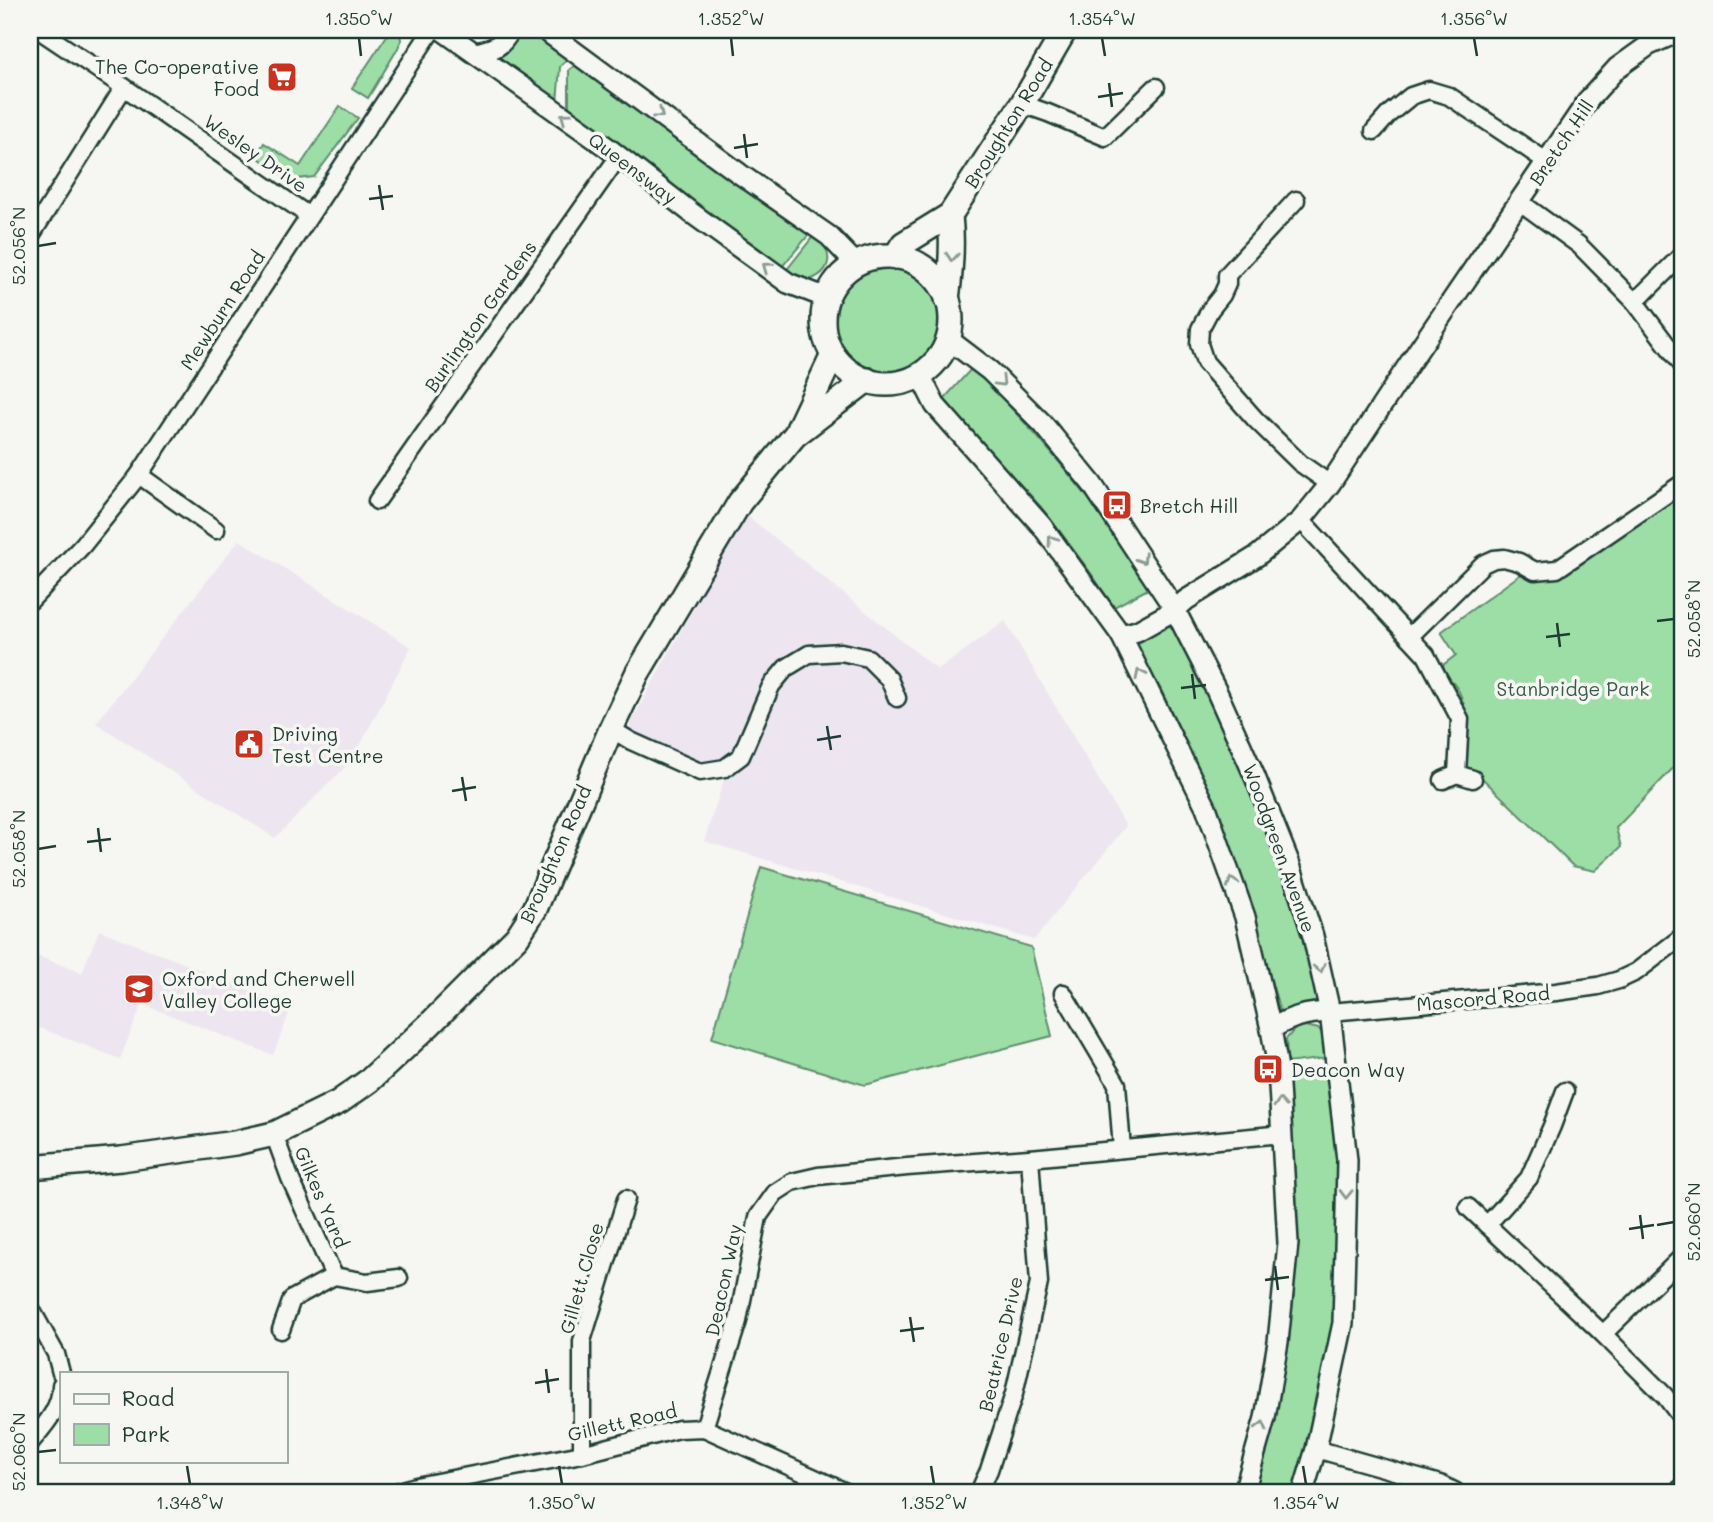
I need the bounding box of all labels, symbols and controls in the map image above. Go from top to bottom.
text: 1.350°W [325,6,393,30]
text: 1.352°W [697,6,765,30]
text: 1.354°W [1068,6,1136,30]
text: 1.356°W [1440,6,1508,30]
street label: Broughton Road [958,53,1058,193]
place label: The Co-operative Food [95,54,259,101]
supermarket icon: The Co-operative Food [265,60,299,94]
street label: Bretch Hill [1523,94,1599,190]
one-way arrow [651,106,664,118]
street label: Wesley Drive [200,108,312,198]
one-way arrow [560,113,573,125]
street label: Queensway [584,126,682,210]
text: 52.056°N [6,207,30,285]
street label: Burlington Gardens [418,235,542,397]
street label: Mewburn Road [174,245,270,375]
one-way arrow [944,252,959,263]
one-way arrow [762,263,775,275]
one-way arrow [993,374,1005,386]
bus stop icon: Bretch Hill [1100,488,1134,522]
place label: Bretch Hill [1140,493,1238,518]
one-way arrow [1048,535,1060,548]
one-way arrow [1134,552,1147,565]
text: 52.058°N [1681,580,1705,658]
one-way arrow [1134,669,1148,681]
park label: Stanbridge Park [1497,676,1649,701]
place label: Driving Test Centre [272,721,384,768]
public building icon: Driving Test Centre [232,727,266,761]
street label: Woodgreen Avenue [1238,760,1322,936]
street label: Broughton Road [513,781,597,927]
text: 52.058°N [6,810,30,888]
one-way arrow [1226,876,1240,888]
one-way arrow [1312,962,1326,974]
place label: Oxford and Cherwell Valley College [162,966,355,1013]
school or university icon: Oxford and Cherwell Valley College [122,972,156,1006]
street label: Mascord Road [1415,980,1551,1016]
bus stop icon: Deacon Way [1251,1052,1285,1086]
place label: Deacon Way [1291,1057,1405,1082]
one-way arrow [1273,1097,1288,1108]
street label: Gilkes Yard [289,1143,355,1251]
text: 52.060°N [1681,1182,1705,1262]
one-way arrow [1339,1188,1354,1199]
street label: Gillett Close [553,1219,609,1337]
street label: Deacon Way [699,1222,747,1338]
street label: Beatrice Drive [972,1274,1028,1414]
legend [60,1372,287,1462]
text: Road [122,1384,174,1411]
street label: Gillett Road [565,1397,679,1447]
text: 52.060°N [6,1412,30,1492]
text: Park [122,1420,170,1447]
one-way arrow [1254,1421,1268,1433]
text: 1.348°W [156,1490,224,1514]
text: 1.350°W [528,1490,596,1514]
text: 1.352°W [900,1490,968,1514]
text: 1.354°W [1272,1490,1340,1514]

